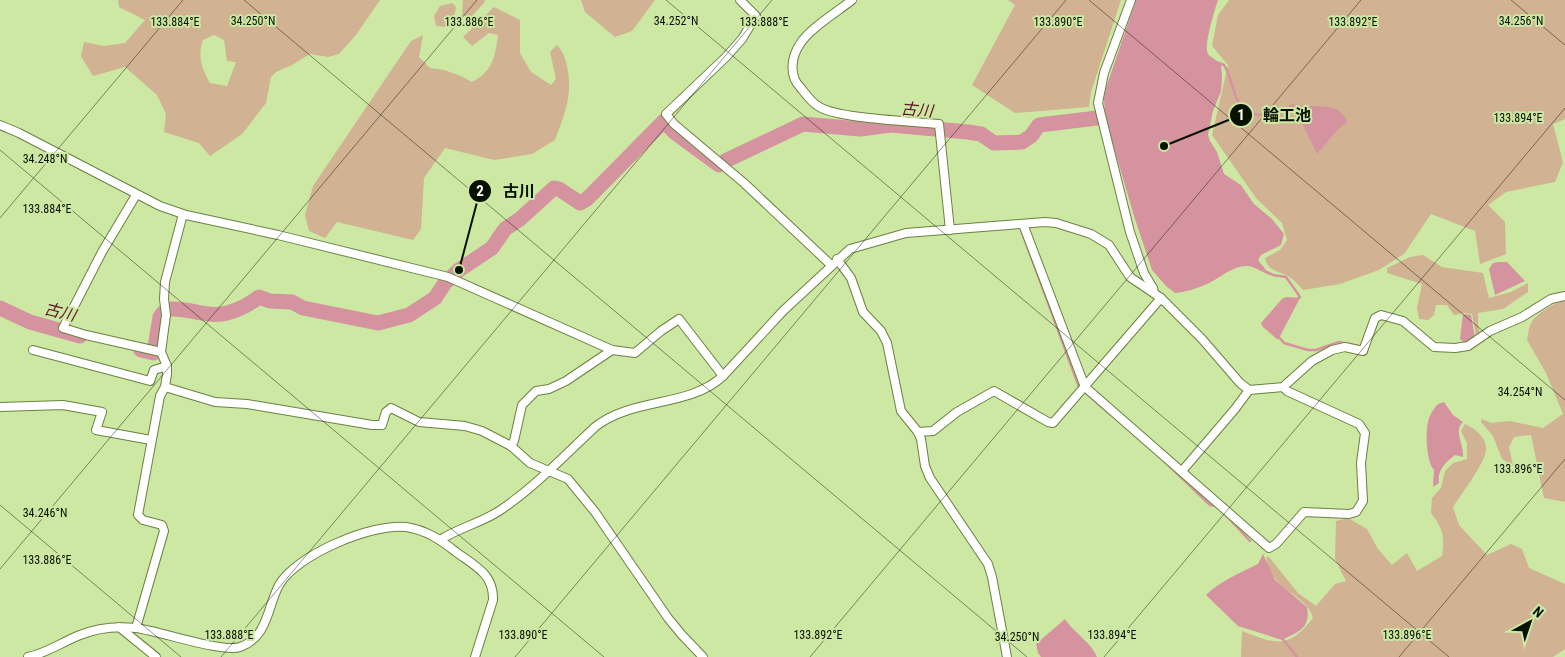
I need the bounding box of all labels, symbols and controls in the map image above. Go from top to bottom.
text: 34.250°N [231,14,275,28]
text: 34.252°N [654,14,698,28]
text: 34.256°N [1499,14,1543,28]
text: 133.884°E [150,15,200,29]
text: 133.886°E [444,15,494,29]
text: 133.888°E [739,15,789,29]
text: 133.890°E [1033,15,1083,29]
text: 133.892°E [1328,15,1378,29]
water label: 古川 [900,99,936,121]
callout: 輪工池 [1228,100,1321,131]
text: 1 [1237,106,1245,124]
text: 輪工池 [1263,106,1311,125]
text: 133.894°E [1493,111,1543,125]
text: 34.248°N [23,152,67,166]
callout: 古川 [468,176,545,207]
text: 2 [476,182,484,200]
text: 古川 [503,182,535,201]
text: 133.884°E [22,202,72,216]
water label: 古川 [42,299,80,326]
text: 34.254°N [1498,385,1542,399]
text: 133.896°E [1493,462,1543,476]
text: 34.246°N [23,506,67,520]
text: 133.886°E [22,553,72,567]
north arrow [1505,597,1555,647]
text: N [1530,603,1547,621]
text: 133.888°E [204,628,254,642]
text: 133.890°E [498,628,548,642]
text: 133.892°E [793,628,843,642]
text: 133.894°E [1087,628,1137,642]
text: 133.896°E [1382,628,1432,642]
text: 34.250°N [995,630,1039,644]

